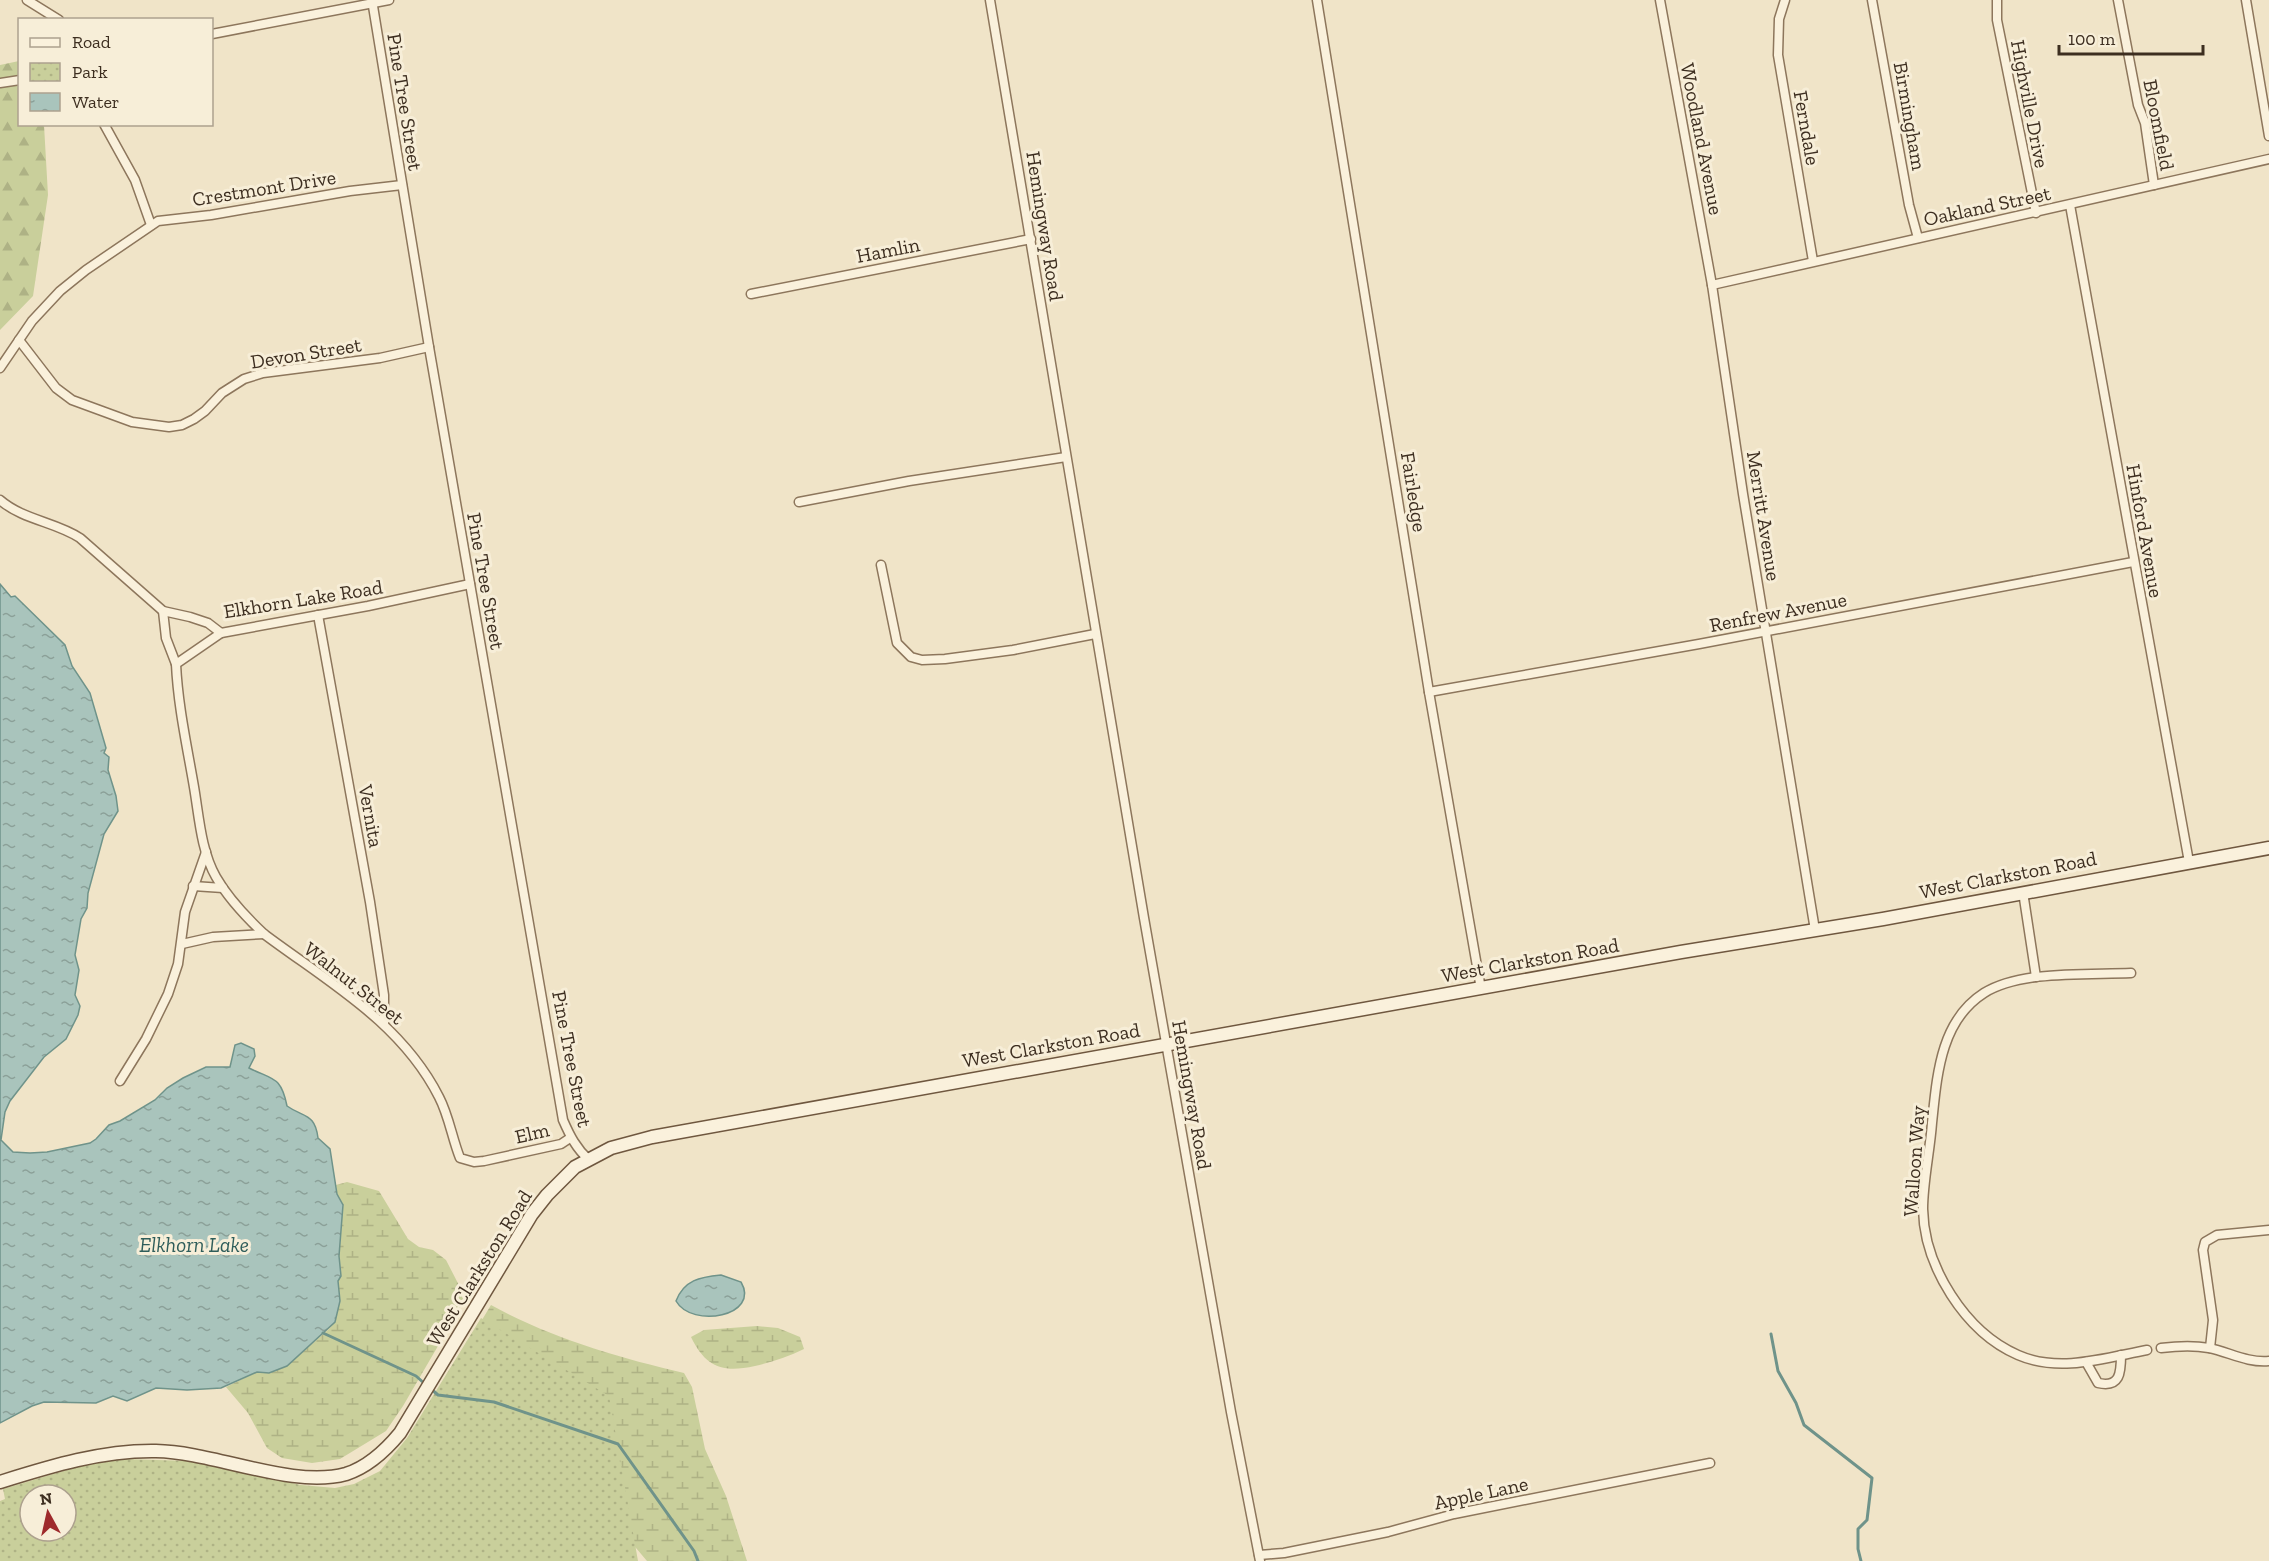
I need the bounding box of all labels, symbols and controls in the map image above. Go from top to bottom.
legend [18,18,213,126]
scale bar [2059,18,2203,56]
text: 100 m [2068,28,2116,50]
text: Road [72,31,111,53]
street label: Pine Tree Street [382,32,428,173]
street label: Highville Drive [2006,38,2054,170]
street label: Birmingham [1889,60,1931,173]
text: Park [72,61,108,83]
street label: Woodland Avenue [1676,61,1728,217]
street label: Bloomfield [2138,77,2180,173]
street label: Ferndale [1789,89,1825,167]
text: Water [72,91,119,113]
street label: Hemingway Road [1021,149,1069,303]
street label: Crestmont Drive [191,165,337,211]
street label: Oakland Street [1921,181,2053,231]
street label: Hamlin [854,232,922,268]
street label: Devon Street [249,332,364,374]
street label: Merritt Avenue [1742,449,1786,583]
street label: Fairledge [1396,450,1432,534]
street label: Hinford Avenue [2121,462,2169,600]
street label: Pine Tree Street [462,511,510,652]
street label: Elkhorn Lake Road [222,575,384,623]
street label: Renfrew Avenue [1707,587,1849,637]
street label: Vernita [353,782,388,850]
street label: West Clarkston Road [1917,846,2099,904]
street label: West Clarkston Road [1439,933,1621,987]
street label: Walnut Street [299,937,409,1030]
street label: Pine Tree Street [547,989,597,1130]
street label: West Clarkston Road [960,1018,1142,1072]
street label: Hemingway Road [1167,1018,1217,1172]
street label: Walloon Way [1898,1104,1930,1217]
street label: Elm [513,1117,552,1149]
street label: West Clarkston Road [421,1185,537,1351]
water label: Elkhorn Lake [139,1232,249,1257]
street label: Apple Lane [1432,1471,1530,1515]
north arrow [18,1483,78,1543]
text: N [39,1488,53,1509]

